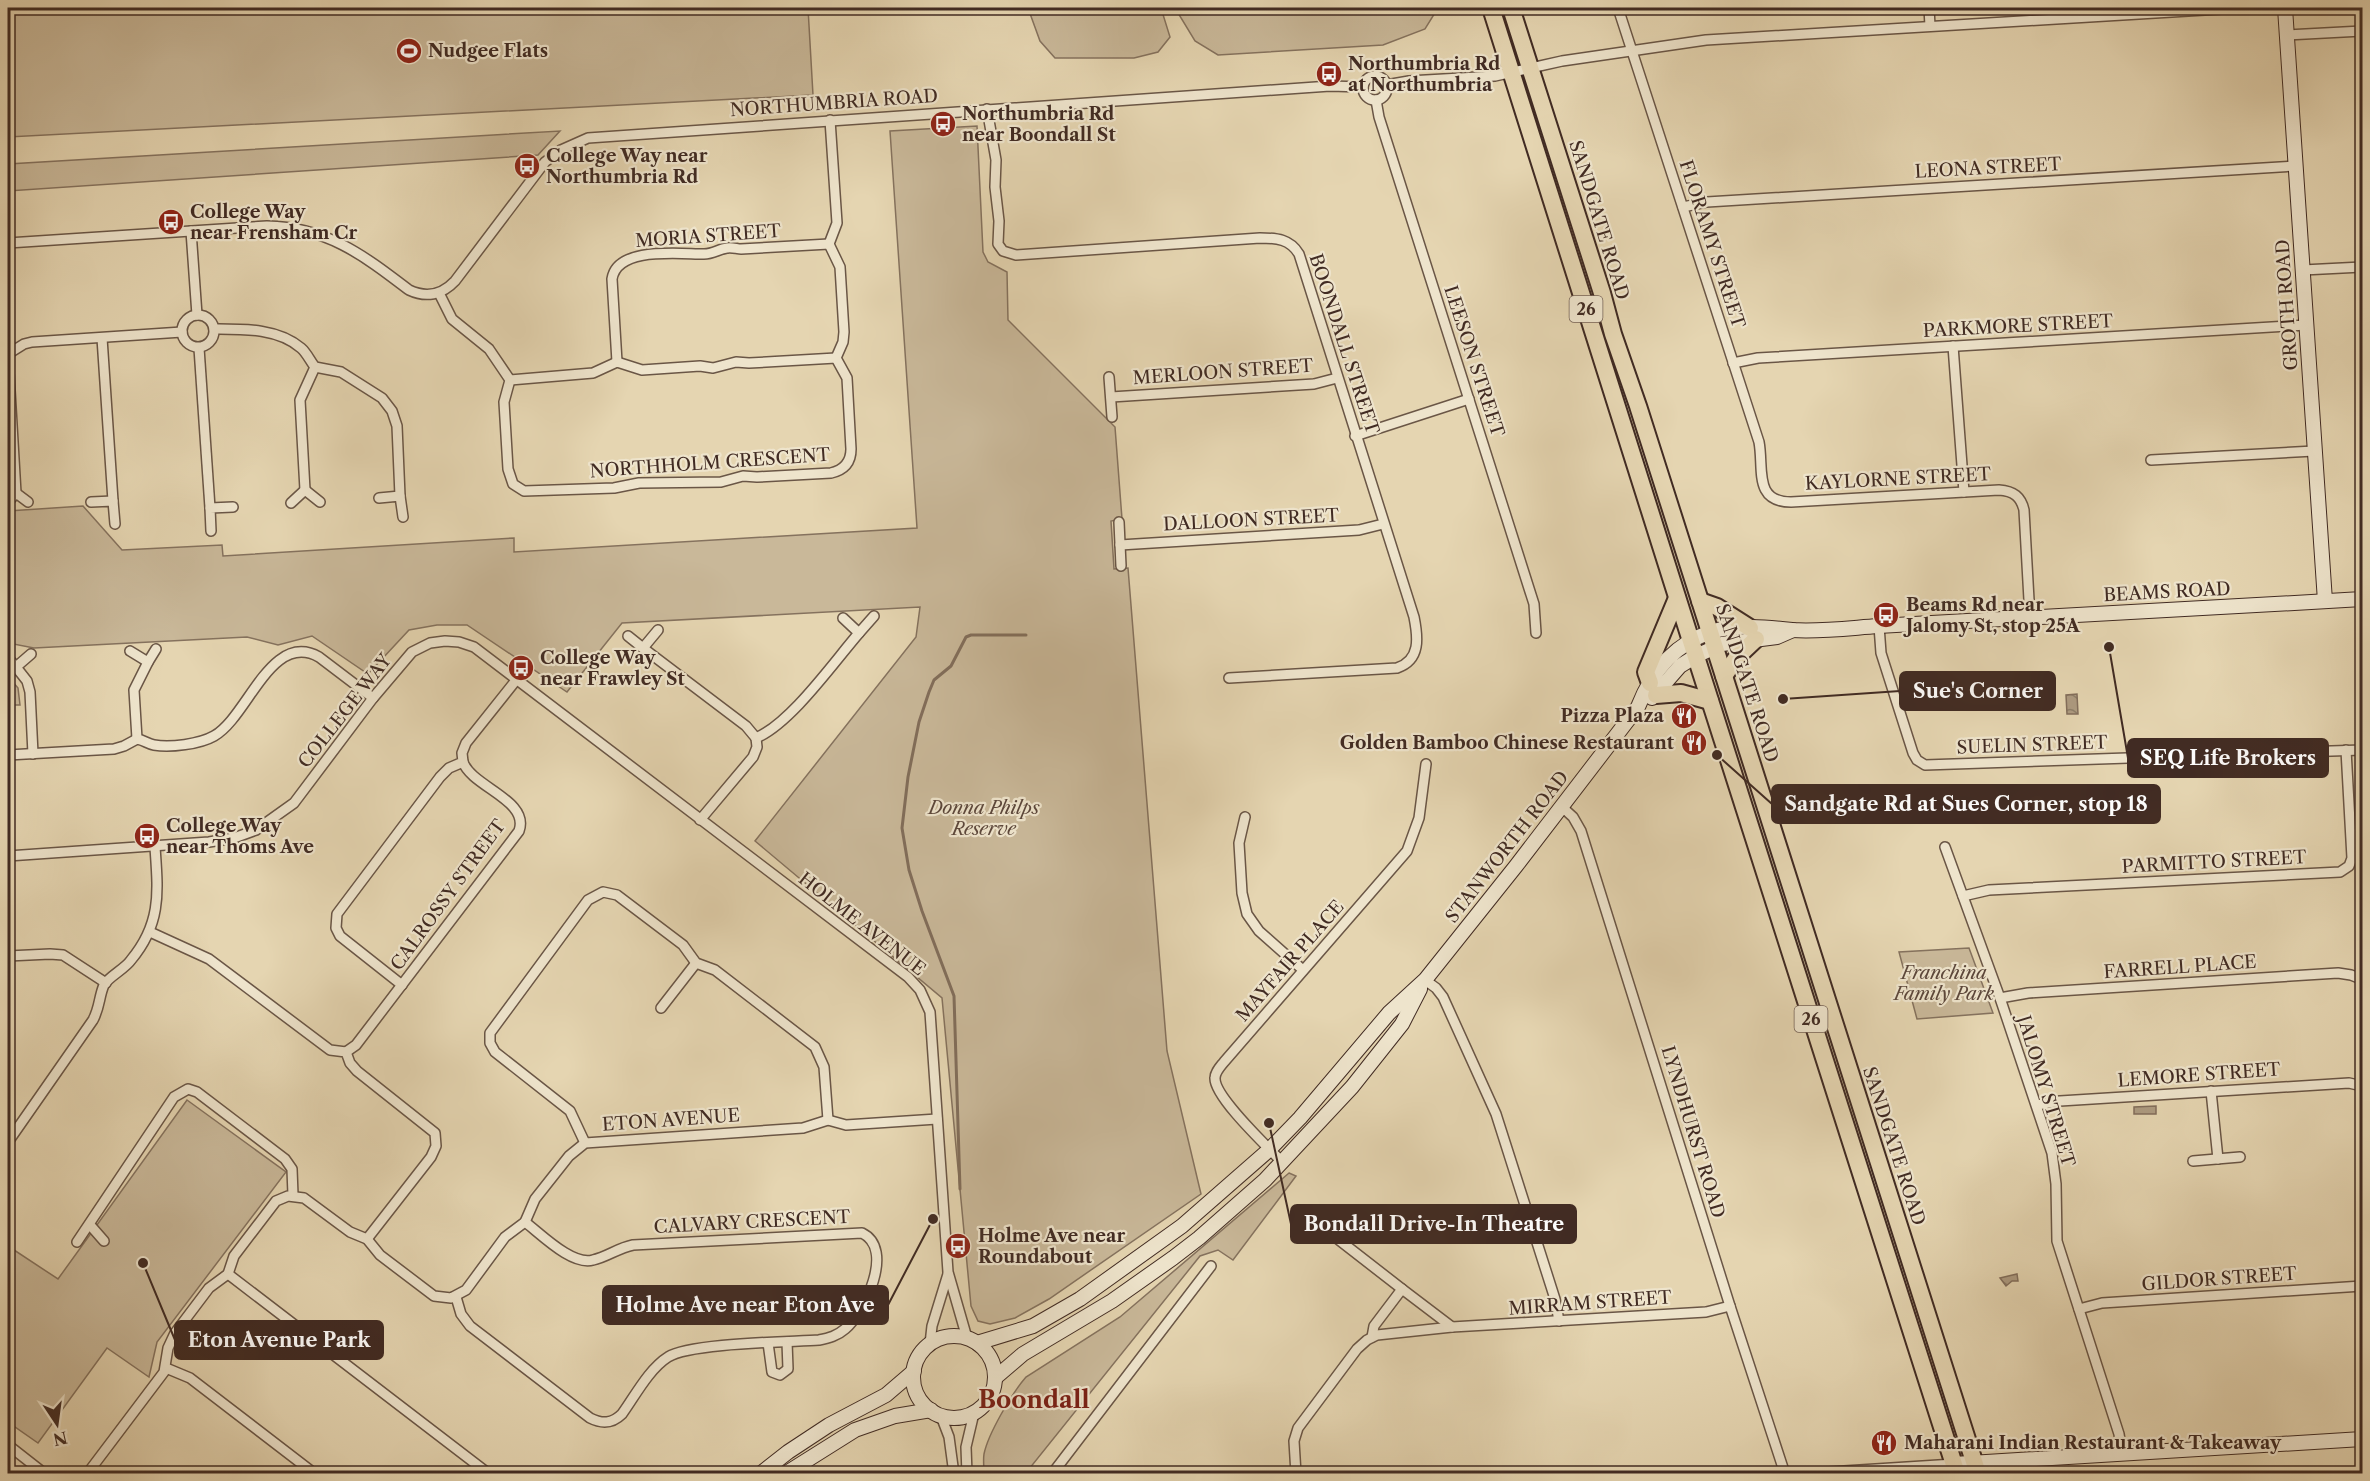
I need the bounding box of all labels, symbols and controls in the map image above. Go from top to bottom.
sports icon: Nudgee Flats [394,36,424,66]
place label: Nudgee Flats [428,40,548,62]
place label: Northumbria Rd at Northumbria [1348,53,1500,96]
bus stop icon: Northumbria Rd at Northumbria [1314,59,1344,89]
street label: NORTHUMBRIA ROAD [729,85,939,121]
place label: Northumbria Rd near Boondall St [962,103,1116,146]
bus stop icon: Northumbria Rd near Boondall St [928,109,958,139]
street label: SANDGATE ROAD [1564,138,1634,302]
place label: College Way near Northumbria Rd [546,145,708,188]
bus stop icon: College Way near Northumbria Rd [512,151,542,181]
street label: LEONA STREET [1914,153,2062,183]
street label: FLORAMY STREET [1674,157,1750,331]
place label: College Way near Frensham Cr [190,201,357,244]
bus stop icon: College Way near Frensham Cr [156,207,186,237]
street label: MORIA STREET [634,220,782,252]
street label: GROTH ROAD [2271,239,2303,371]
street label: BOONDALL STREET [1304,251,1384,437]
street label: LEESON STREET [1439,283,1509,440]
road number: 26 [1570,296,1602,322]
street label: PARKMORE STREET [1922,310,2114,342]
street label: MERLOON STREET [1132,355,1314,389]
street label: NORTHHOLM CRESCENT [589,444,831,482]
street label: KAYLORNE STREET [1804,463,1992,495]
street label: DALLOON STREET [1163,504,1340,536]
street label: BEAMS ROAD [2103,578,2231,606]
place label: Beams Rd near Jalomy St, stop 25A [1903,594,2081,637]
bus stop icon: Beams Rd near Jalomy St, stop 25A [1871,600,1901,630]
street label: SANDGATE ROAD [1711,601,1783,765]
place label: College Way near Frawley St [540,647,686,690]
street label: COLLEGE WAY [294,649,397,772]
bus stop icon: College Way near Frawley St [506,653,536,683]
callout: Sue's Corner [1900,672,2055,710]
text: Sue's Corner [1913,679,2043,703]
restaurant icon: Pizza Plaza [1669,701,1699,731]
place label: Pizza Plaza [1560,705,1665,727]
restaurant icon: Golden Bamboo Chinese Restaurant [1679,728,1709,758]
street label: SUELIN STREET [1956,731,2108,759]
place label: Golden Bamboo Chinese Restaurant [1340,732,1675,754]
callout: SEQ Life Brokers [2128,739,2328,777]
text: SEQ Life Brokers [2140,746,2316,770]
street label: STANWORTH ROAD [1441,767,1573,927]
callout: Sandgate Rd at Sues Corner, stop 18 [1772,785,2160,823]
text: Sandgate Rd at Sues Corner, stop 18 [1784,792,2148,816]
park label: Donna Philps Reserve [926,797,1040,840]
place label: College Way near Thoms Ave [166,815,314,858]
street label: CALROSSY STREET [386,815,510,975]
bus stop icon: College Way near Thoms Ave [132,821,162,851]
street label: PARMITTO STREET [2121,846,2307,878]
street label: HOLME AVENUE [794,868,930,980]
street label: MAYFAIR PLACE [1231,896,1349,1026]
street label: FARRELL PLACE [2103,951,2257,983]
park label: Franchina Family Park [1892,962,1995,1005]
road number: 26 [1794,1006,1828,1032]
street label: JALOMY STREET [2012,1010,2080,1170]
street label: LYNDHURST ROAD [1656,1043,1730,1221]
street label: LEMORE STREET [2117,1058,2282,1092]
street label: SANDGATE ROAD [1858,1064,1930,1228]
street label: ETON AVENUE [601,1104,741,1136]
callout: Bondall Drive-In Theatre [1291,1205,1576,1243]
street label: CALVARY CRESCENT [653,1206,851,1238]
text: Bondall Drive-In Theatre [1304,1212,1564,1236]
place label: Holme Ave near Roundabout [978,1225,1125,1268]
bus stop icon: Holme Ave near Roundabout [943,1231,973,1261]
street label: GILDOR STREET [2141,1263,2298,1295]
callout: Holme Ave near Eton Ave [603,1286,888,1324]
street label: MIRRAM STREET [1508,1286,1673,1320]
text: Holme Ave near Eton Ave [615,1293,875,1317]
callout: Eton Avenue Park [175,1321,383,1359]
text: Eton Avenue Park [188,1328,371,1352]
district label: Boondall [978,1385,1090,1414]
north arrow [27,1394,87,1454]
text: N [51,1427,69,1450]
restaurant icon: Maharani Indian Restaurant & Takeaway [1869,1428,1899,1458]
place label: Maharani Indian Restaurant & Takeaway [1904,1432,2282,1454]

